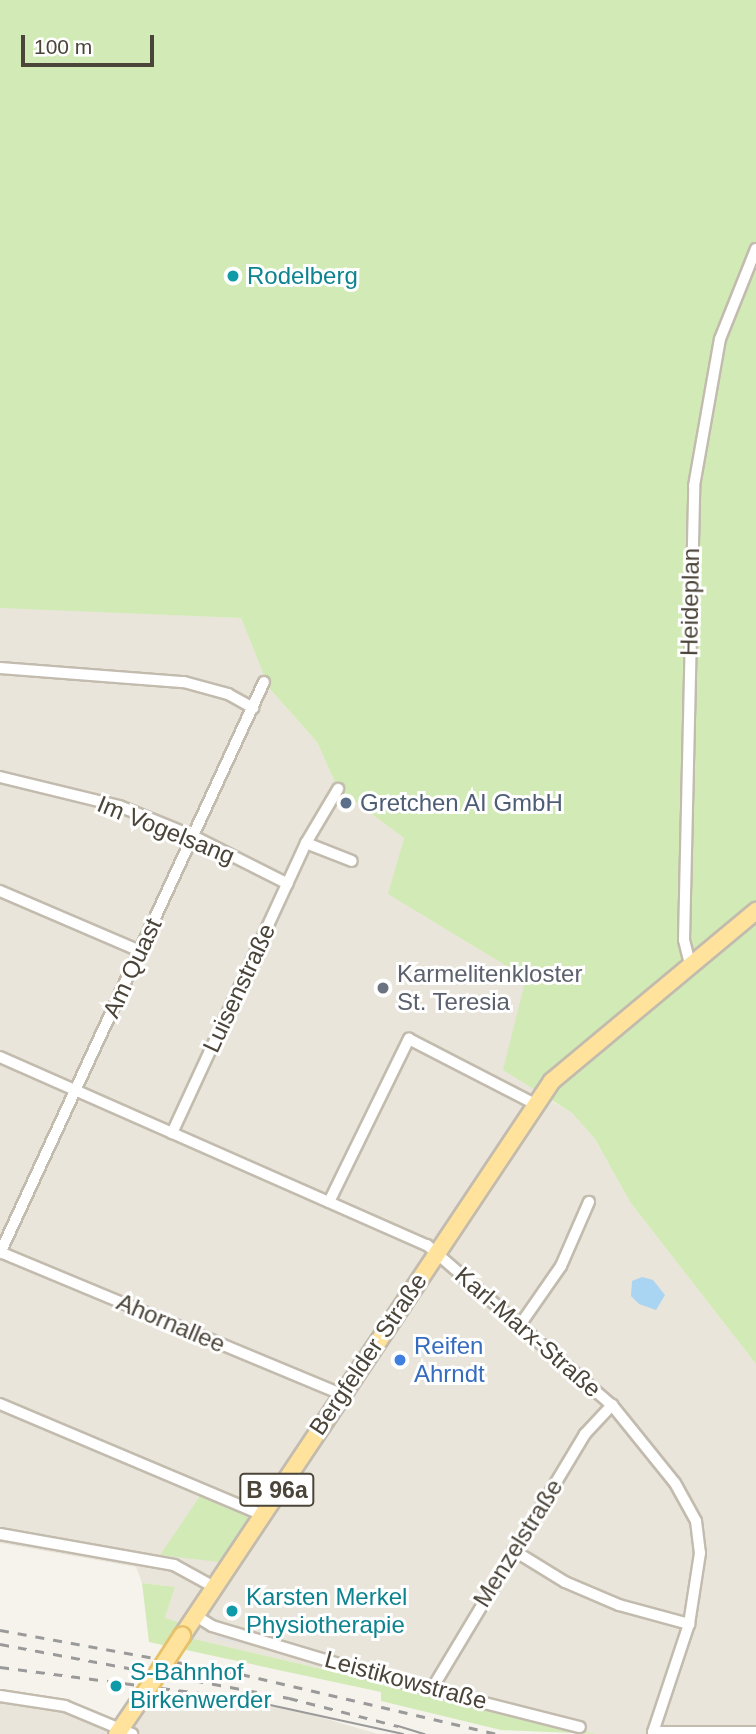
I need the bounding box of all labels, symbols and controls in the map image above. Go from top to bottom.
scale bar [24,21,158,65]
text: 100 m [34,35,92,58]
place label: Rodelberg [247,262,358,290]
marker: Rodelberg [225,268,241,284]
street label: Heideplan [675,548,705,656]
street label: Im Vogelsang [93,789,239,871]
place label: Gretchen AI GmbH [360,789,564,817]
marker: Gretchen AI GmbH [338,795,354,811]
street label: Am Quast [96,914,168,1022]
street label: Luisenstraße [197,919,281,1057]
place label: Karmelitenkloster St. Teresia [397,960,582,1016]
marker: Karmelitenkloster St. Teresia [375,980,391,996]
street label: Karl-Marx-Straße [449,1261,607,1403]
street label: Bergfelder Straße [303,1267,433,1441]
street label: Ahornallee [113,1287,229,1359]
place label: Reifen Ahrndt [414,1332,485,1388]
marker: Reifen Ahrndt [392,1352,408,1368]
road number: B 96a [238,1470,316,1510]
street label: Menzelstraße [467,1474,569,1612]
place label: Karsten Merkel Physiotherapie [246,1583,407,1639]
marker: Karsten Merkel Physiotherapie [224,1603,240,1619]
street label: Leistikowstraße [322,1645,490,1715]
place label: S-Bahnhof Birkenwerder [130,1658,271,1714]
marker: S-Bahnhof Birkenwerder [108,1678,124,1694]

